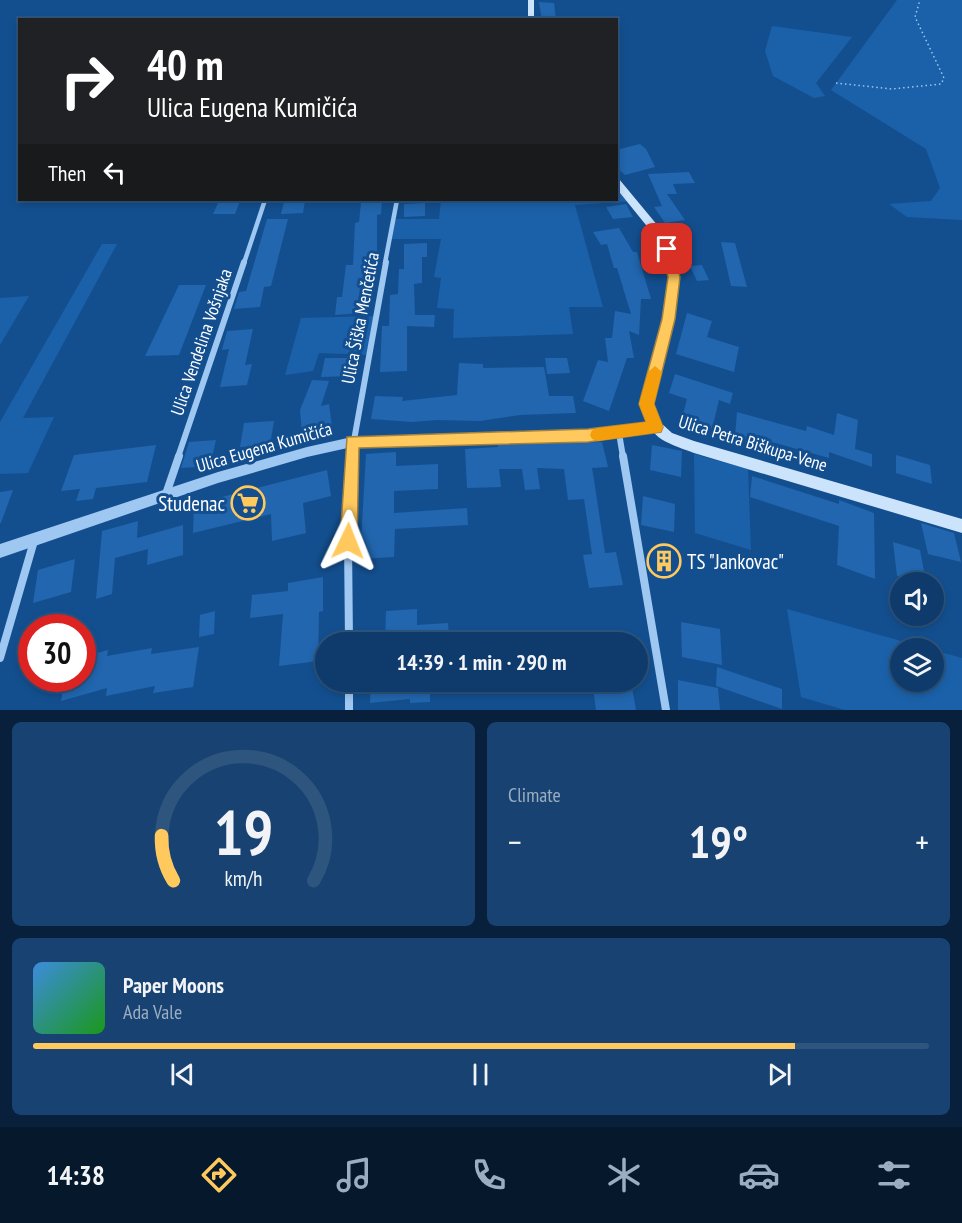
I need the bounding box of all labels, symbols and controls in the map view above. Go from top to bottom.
text: 40 m [147,37,224,92]
icon: right [48,42,126,120]
text: Ulica Eugena Kumičića [147,90,358,124]
icon: left [98,156,131,189]
text: Then [48,159,86,187]
pin [641,223,692,274]
icon: arrive [650,232,683,265]
street label: Ulica Šiška Menčetića [336,250,384,386]
street label: Ulica Vendelina Vošnjaka [165,266,237,418]
street label: Ulica Petra Biškupa-Vene [676,409,830,477]
street label: Ulica Eugena Kumičića [193,417,335,477]
supermarket icon: Studenac [230,485,266,521]
place label: Studenac [158,490,226,517]
position arrow [316,509,380,573]
building icon: TS "Jankovac" [646,543,682,579]
place label: TS "Jankovac" [687,548,784,575]
map controls [890,572,944,692]
button: sound [890,572,944,626]
speed limit sign: 30 [18,614,96,692]
button: layers [890,638,944,692]
text: 14:39 · 1 min · 290 m [396,648,567,676]
text: Climate [508,782,561,808]
text: 19 [214,791,273,872]
text: 19° [689,812,748,870]
text: − [508,820,522,863]
text: + [915,820,929,863]
text: km/h [224,864,263,892]
text: Paper Moons [123,971,224,999]
text: Ada Vale [123,999,182,1025]
icon: previous [166,1058,199,1091]
icon: pause [464,1058,497,1091]
icon: next [763,1058,796,1091]
icon: directions [198,1154,240,1196]
icon: music [333,1154,375,1196]
icon: phone [468,1154,510,1196]
icon: climate [603,1154,645,1196]
icon: car [738,1154,780,1196]
icon: filters [873,1154,915,1196]
text: 14:38 [47,1158,105,1192]

